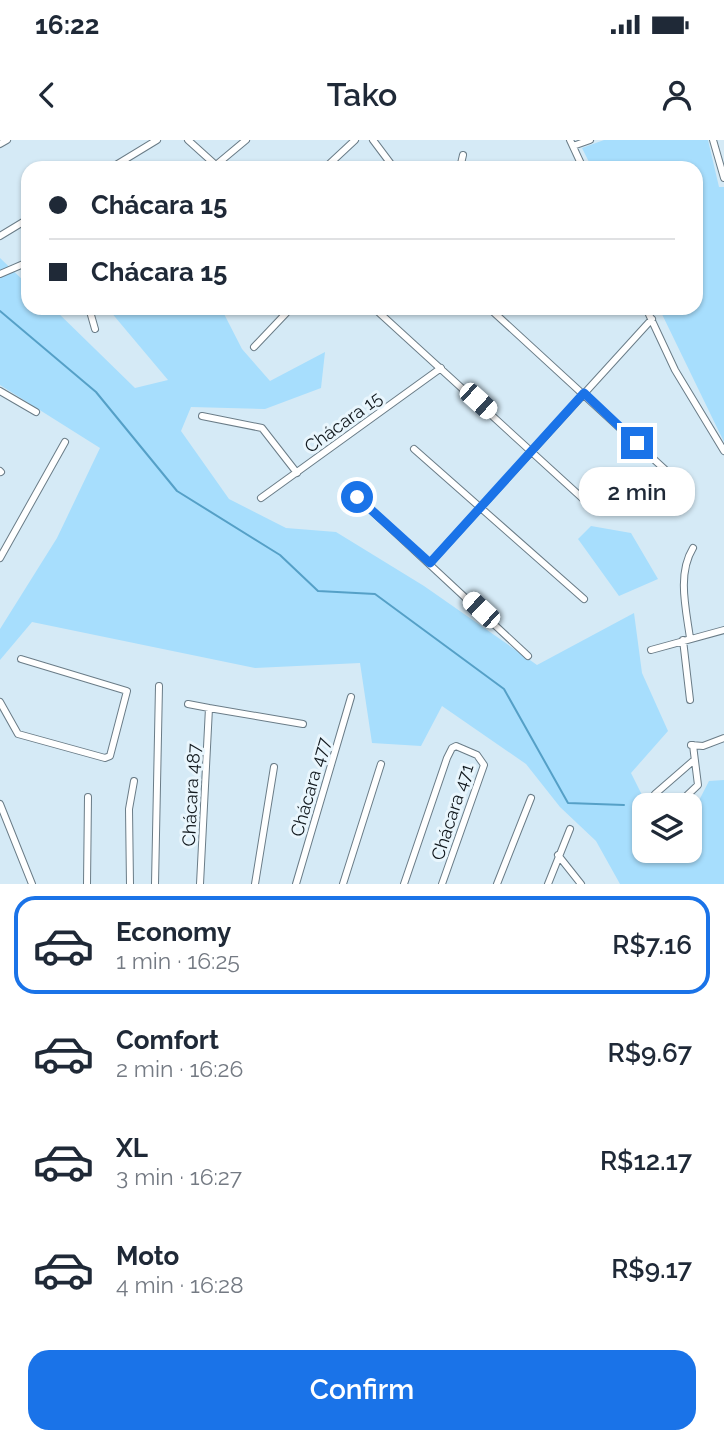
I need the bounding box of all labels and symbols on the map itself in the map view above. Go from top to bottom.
car [456,379,501,423]
street label: Chácara 15 [300,387,386,457]
route end [621,427,653,459]
callout: 2 min [579,468,695,516]
route start [341,481,373,513]
car [459,588,504,632]
street label: Chácara 477 [286,735,334,839]
street label: Chácara 487 [178,743,204,847]
street label: Chácara 471 [427,761,478,863]

